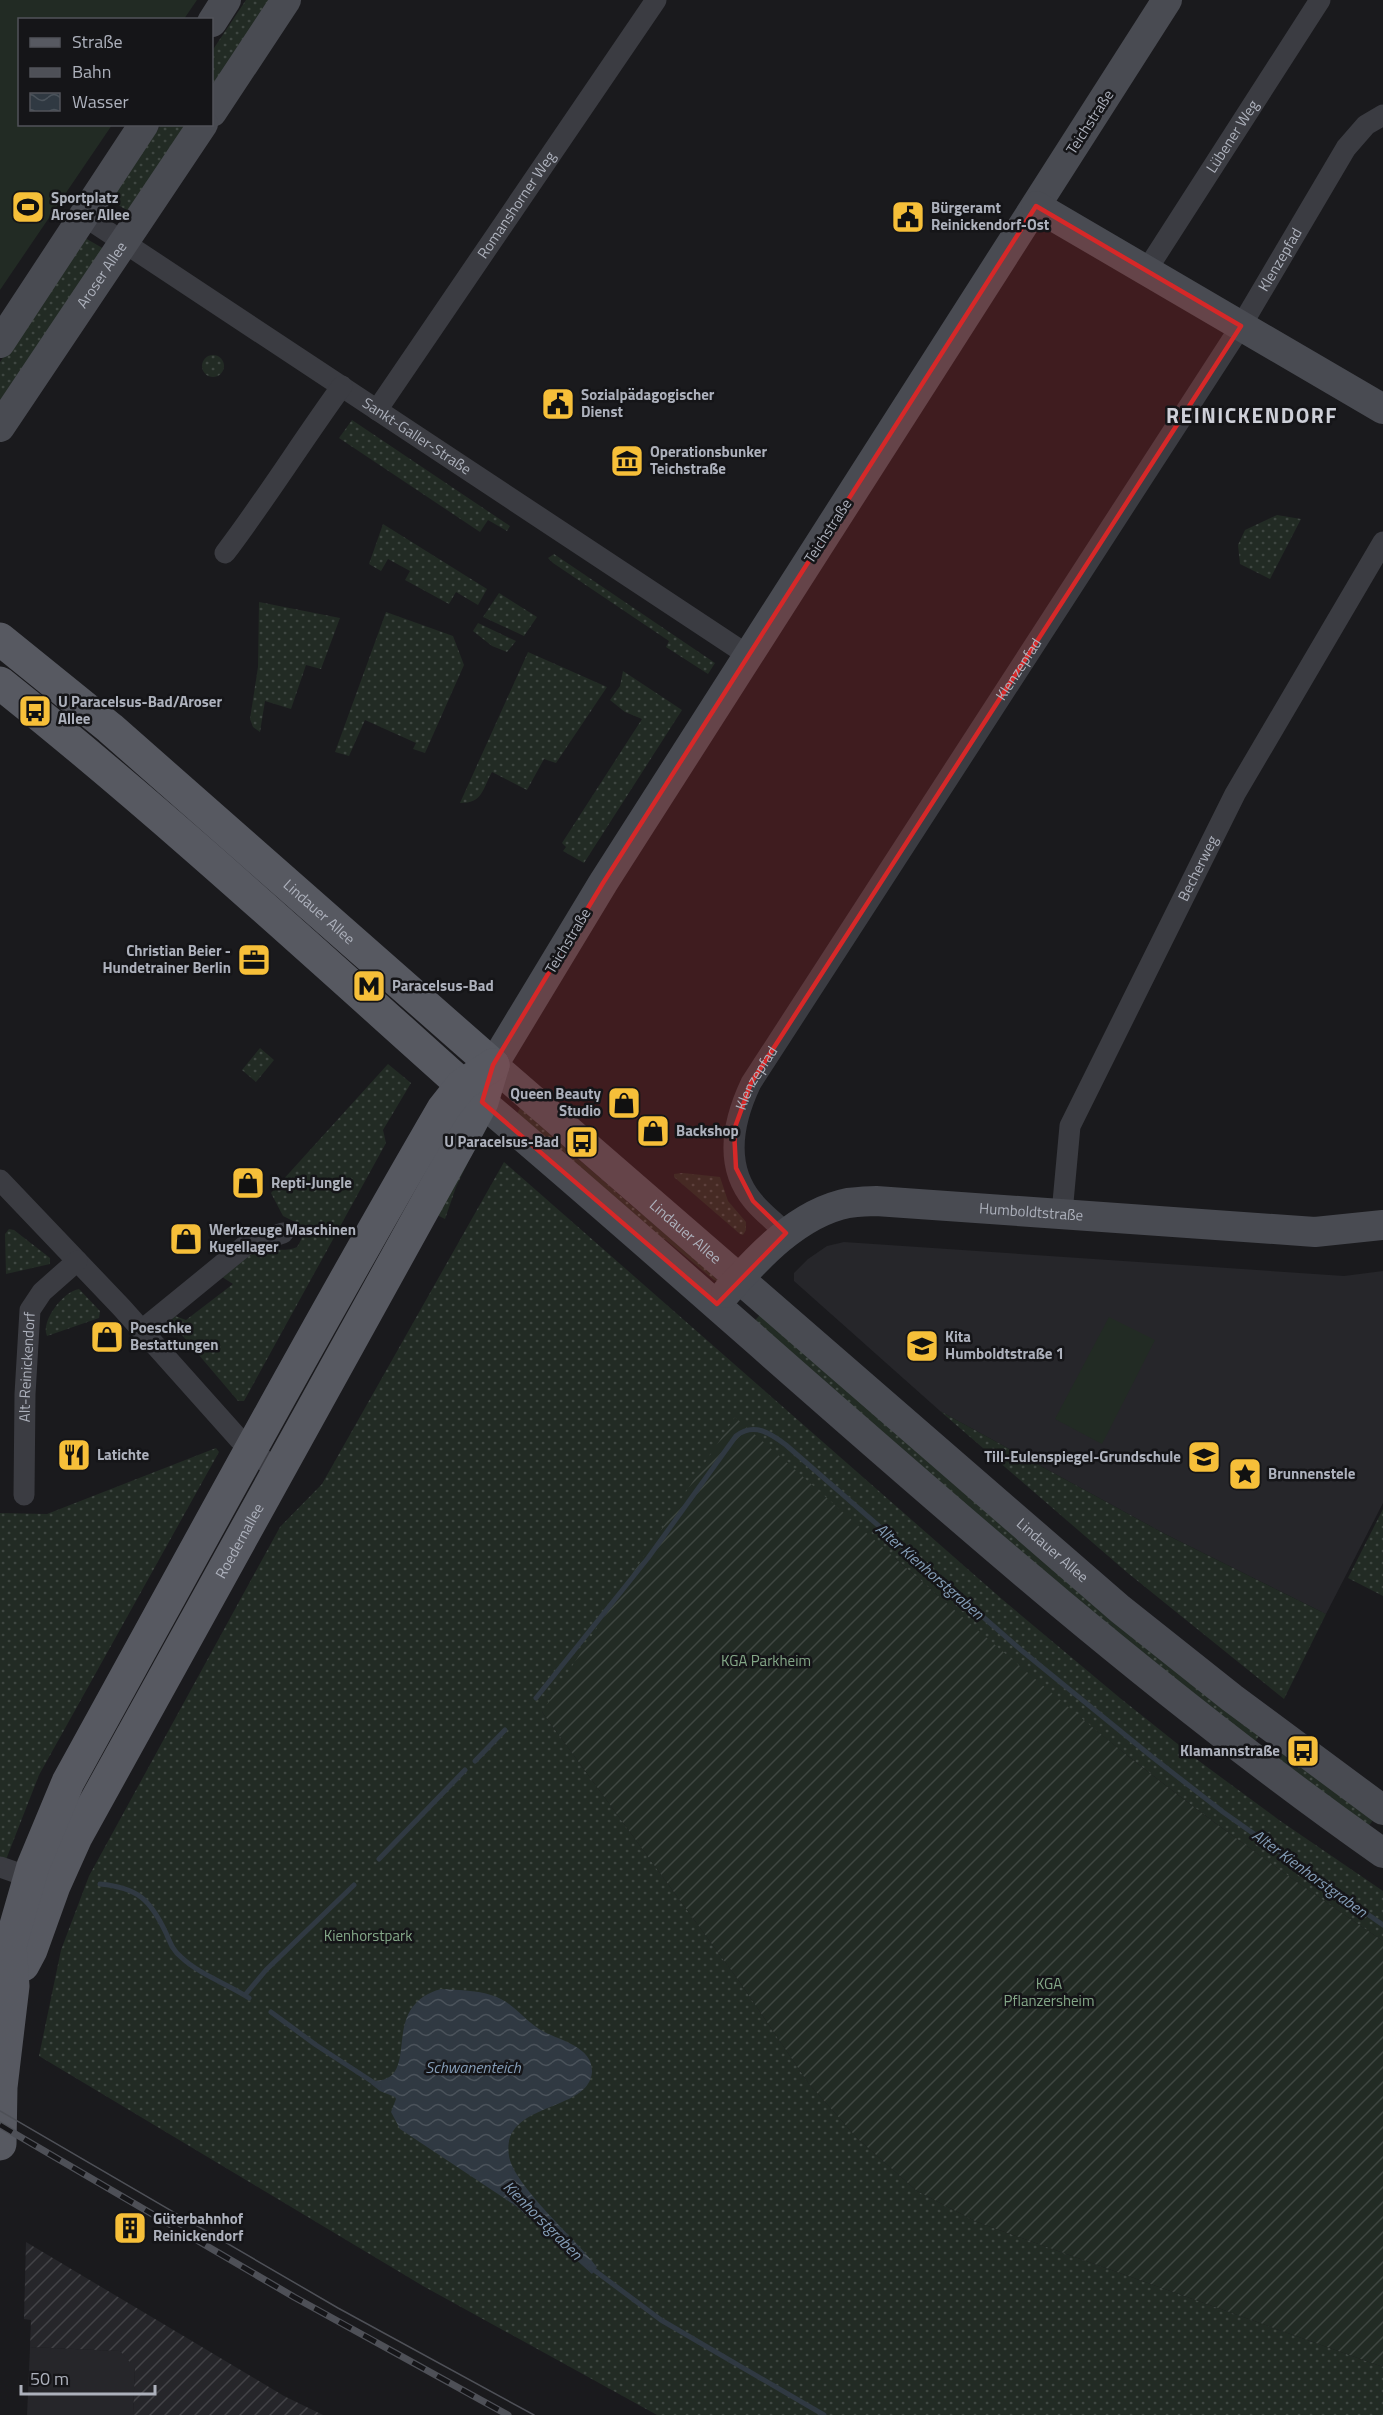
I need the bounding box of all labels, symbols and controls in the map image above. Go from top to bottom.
legend [18,18,213,126]
text: Straße [72,28,123,55]
text: Bahn [72,58,111,85]
street label: Teichstraße [1060,85,1119,159]
text: Wasser [72,88,129,115]
street label: Lübener Weg [1200,95,1264,177]
street label: Romanshorner Weg [471,146,561,263]
place label: Sportplatz Aroser Allee [51,186,130,226]
sports icon: Sportplatz Aroser Allee [10,189,46,225]
place label: Bürgeramt Reinickendorf-Ost [931,196,1050,236]
public building icon: Bürgeramt Reinickendorf-Ost [890,199,926,235]
street label: Klenzepfad [1252,223,1307,296]
street label: Aroser Allee [71,237,132,313]
place label: Sozialpädagogischer Dienst [581,383,715,423]
public building icon: Sozialpädagogischer Dienst [540,386,576,422]
street label: Sankt-Galler-Straße [358,391,476,480]
district label: REINICKENDORF [1166,399,1338,431]
place label: Operationsbunker Teichstraße [650,440,768,480]
museum icon: Operationsbunker Teichstraße [609,443,645,479]
street label: Teichstraße [798,494,857,568]
street label: Klenzepfad [990,633,1047,705]
place label: U Paracelsus-Bad/Aroser Allee [58,690,222,730]
bus stop icon: U Paracelsus-Bad/Aroser Allee [17,693,53,729]
street label: Becherweg [1171,831,1224,905]
street label: Lindauer Allee [278,874,360,950]
street label: Teichstraße [539,903,596,978]
place label: Christian Beier - Hundetrainer Berlin [102,939,231,979]
office icon: Christian Beier - Hundetrainer Berlin [236,942,272,978]
metro station icon: Paracelsus-Bad [351,968,387,1004]
place label: Paracelsus-Bad [392,974,494,997]
street label: Klenzepfad [729,1041,783,1113]
place label: Queen Beauty Studio [510,1082,601,1122]
shop icon: Queen Beauty Studio [606,1085,642,1121]
shop icon: Backshop [635,1113,671,1149]
place label: Backshop [676,1119,739,1142]
bus stop icon: U Paracelsus-Bad [564,1124,600,1160]
place label: U Paracelsus-Bad [444,1130,559,1153]
shop icon: Repti-Jungle [230,1165,266,1201]
place label: Repti-Jungle [271,1171,352,1194]
street label: Lindauer Allee [644,1194,727,1269]
street label: Humboldtstraße [978,1196,1084,1227]
place label: Werkzeuge Maschinen Kugellager [209,1218,356,1258]
shop icon: Werkzeuge Maschinen Kugellager [168,1221,204,1257]
street label: Alt-Reinickendorf [13,1311,41,1422]
place label: Poeschke Bestattungen [130,1316,218,1356]
shop icon: Poeschke Bestattungen [89,1319,125,1355]
place label: Kita Humboldtstraße 1 [945,1325,1064,1365]
school or university icon: Kita Humboldtstraße 1 [904,1328,940,1364]
restaurant icon: Latichte [56,1437,92,1473]
school or university icon: Till-Eulenspiegel-Grundschule [1186,1439,1222,1475]
place label: Latichte [97,1443,150,1466]
place label: Till-Eulenspiegel-Grundschule [984,1445,1181,1468]
place icon: Brunnenstele [1227,1456,1263,1492]
place label: Brunnenstele [1268,1462,1356,1485]
street label: Roedernallee [209,1499,269,1583]
street label: Lindauer Allee [1012,1512,1094,1588]
water label: Alter Kienhorstgraben [870,1517,990,1626]
park label: KGA Parkheim [721,1649,811,1672]
bus stop icon: Klamannstraße [1285,1733,1321,1769]
place label: Klamannstraße [1180,1739,1280,1762]
water label: Alter Kienhorstgraben [1248,1823,1373,1924]
park label: Kienhorstpark [324,1924,412,1947]
park label: KGA Pflanzersheim [1004,1972,1094,2012]
water label: Schwanenteich [425,2055,522,2079]
water label: Kienhorstgraben [498,2175,589,2266]
place label: Güterbahnhof Reinickendorf [153,2207,244,2247]
building icon: Güterbahnhof Reinickendorf [112,2210,148,2246]
scale bar [21,2358,154,2396]
text: 50 m [30,2365,69,2392]

